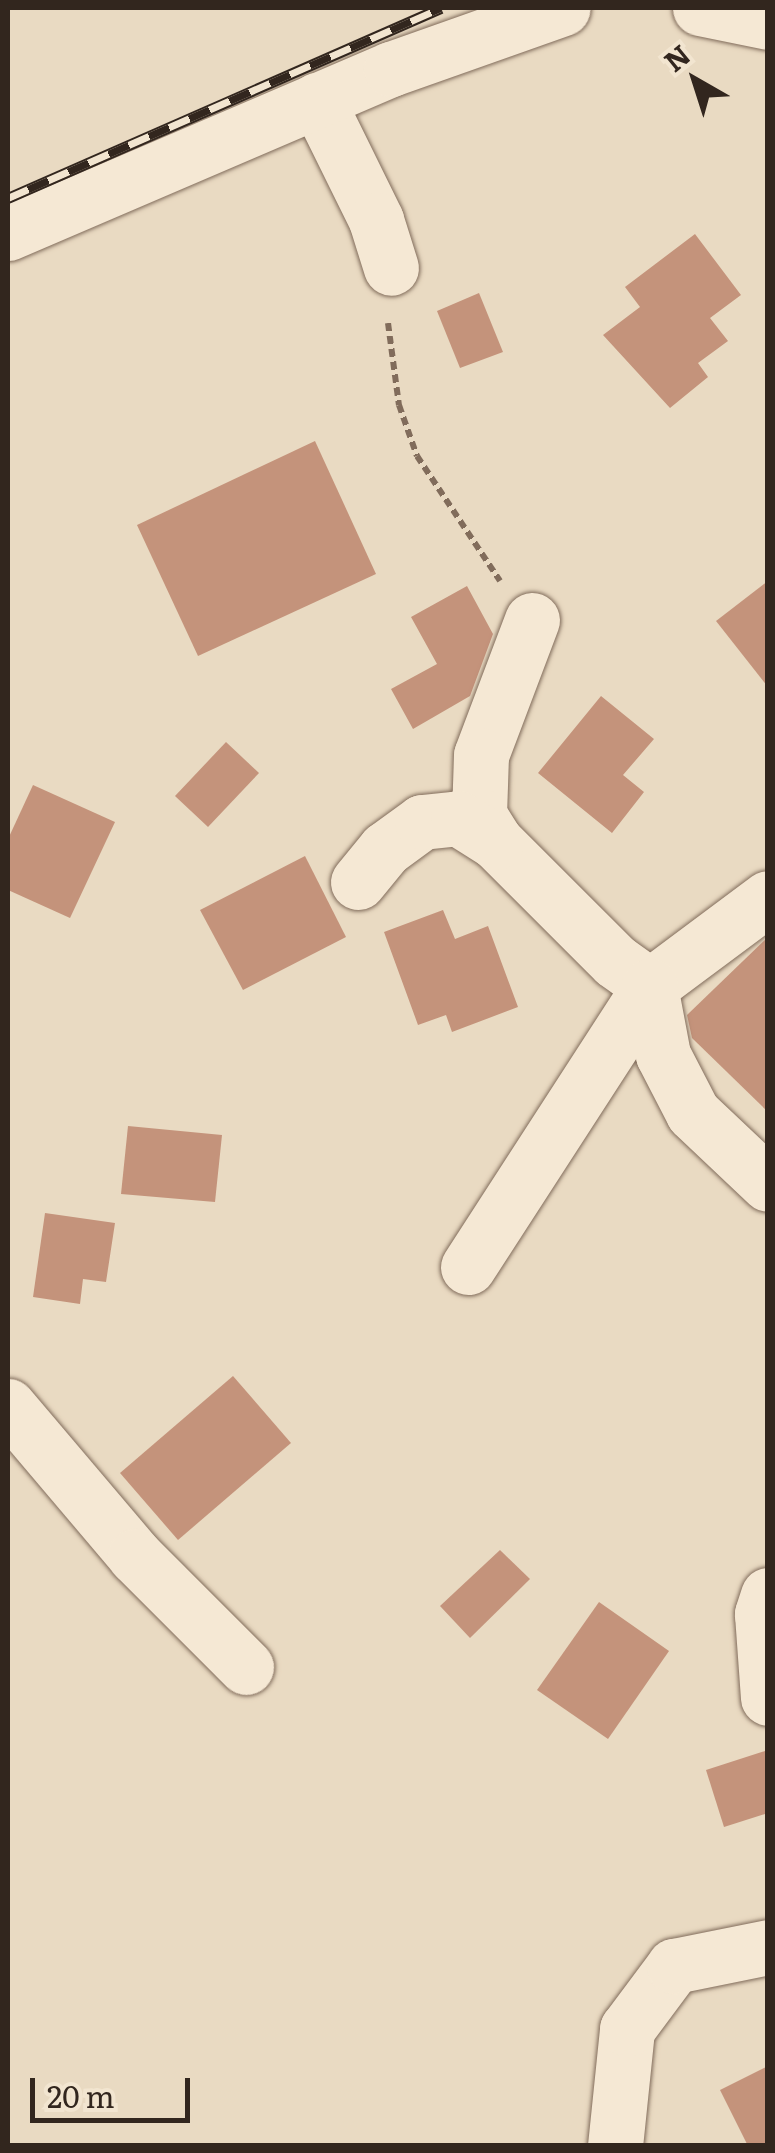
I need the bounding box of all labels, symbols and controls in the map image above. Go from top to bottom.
north arrow [645,30,745,130]
text: N [654,33,698,80]
scale bar [35,2058,195,2120]
text: 20 m [47,2073,115,2117]

